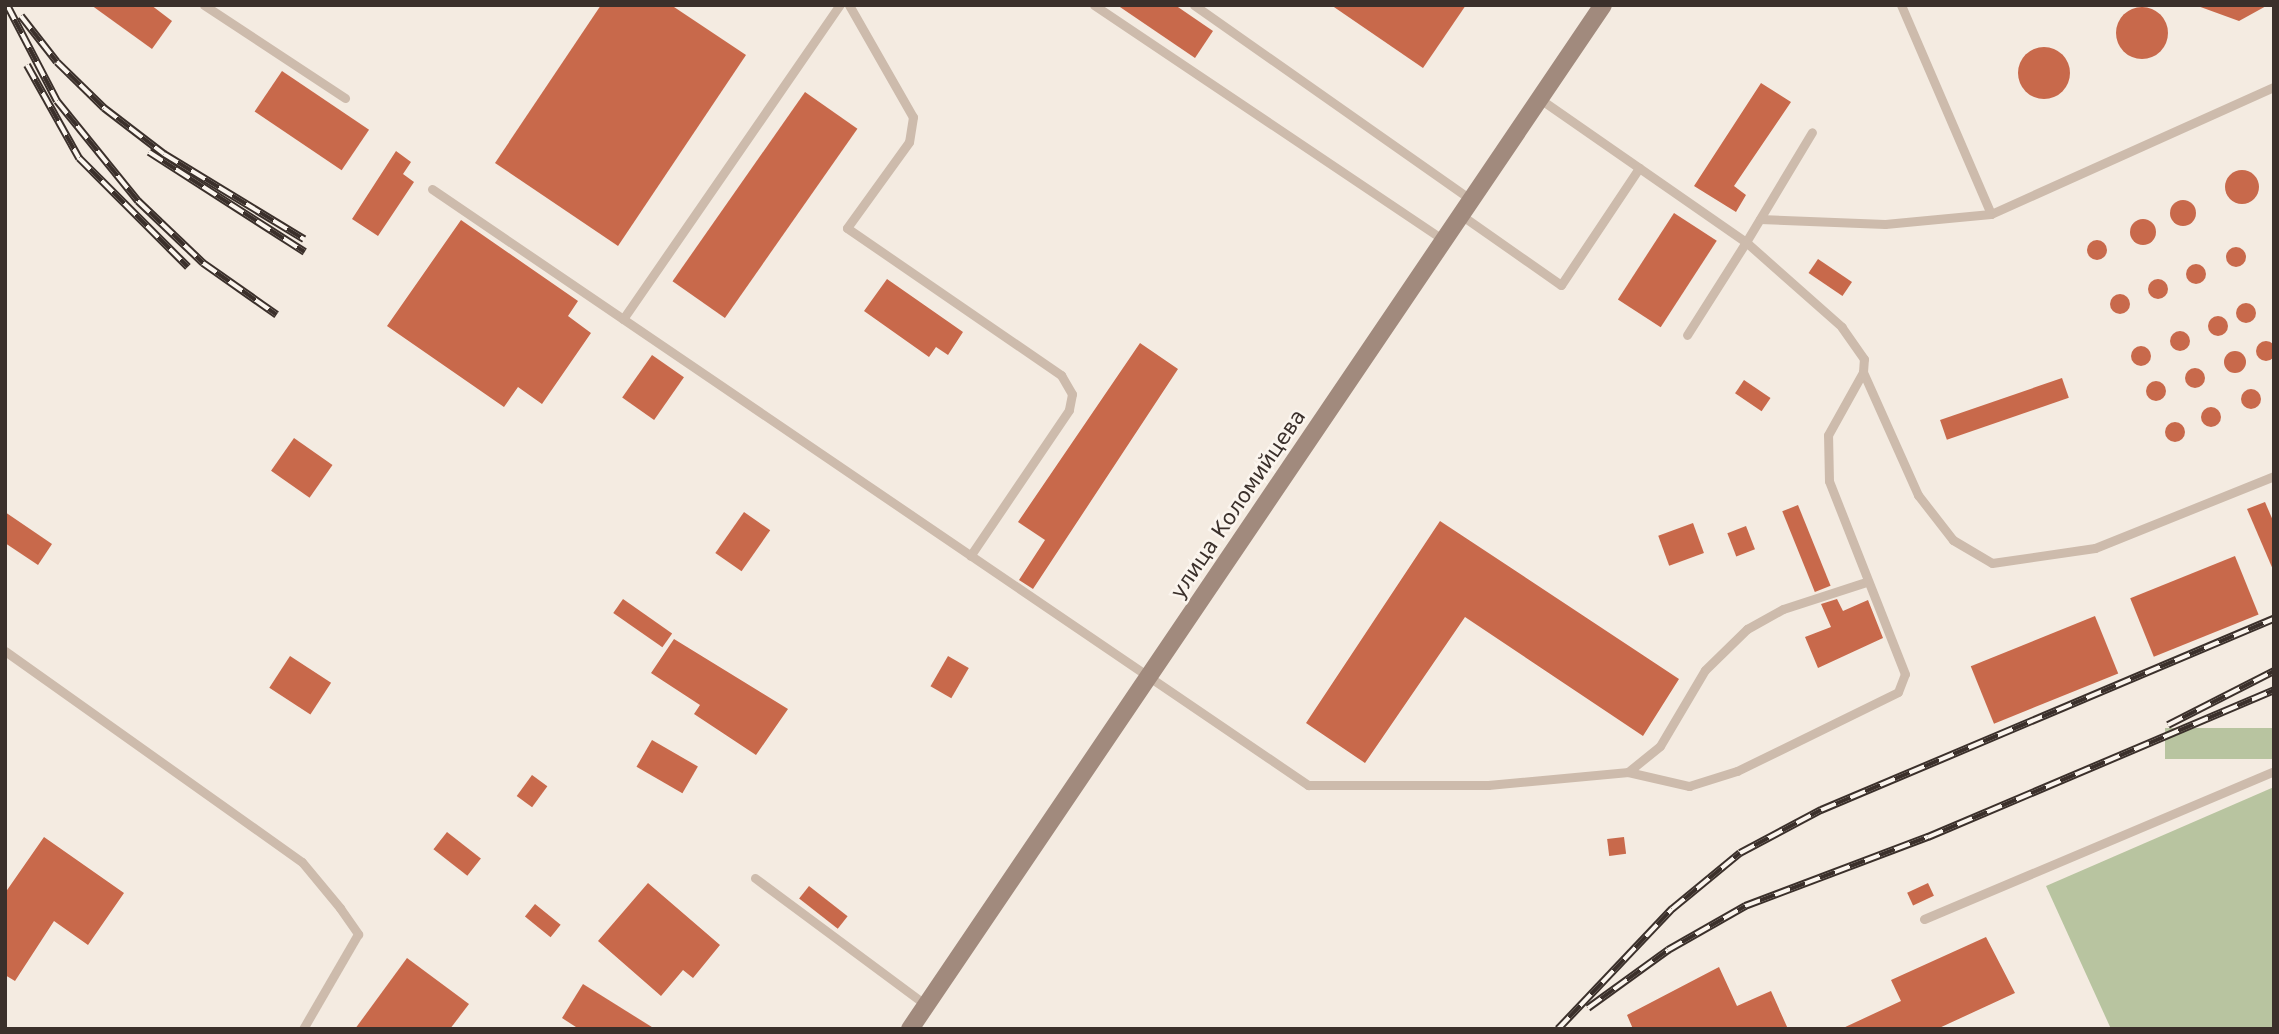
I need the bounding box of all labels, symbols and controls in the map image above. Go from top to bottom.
street label: улица Коломийцева [1165,405,1311,603]

